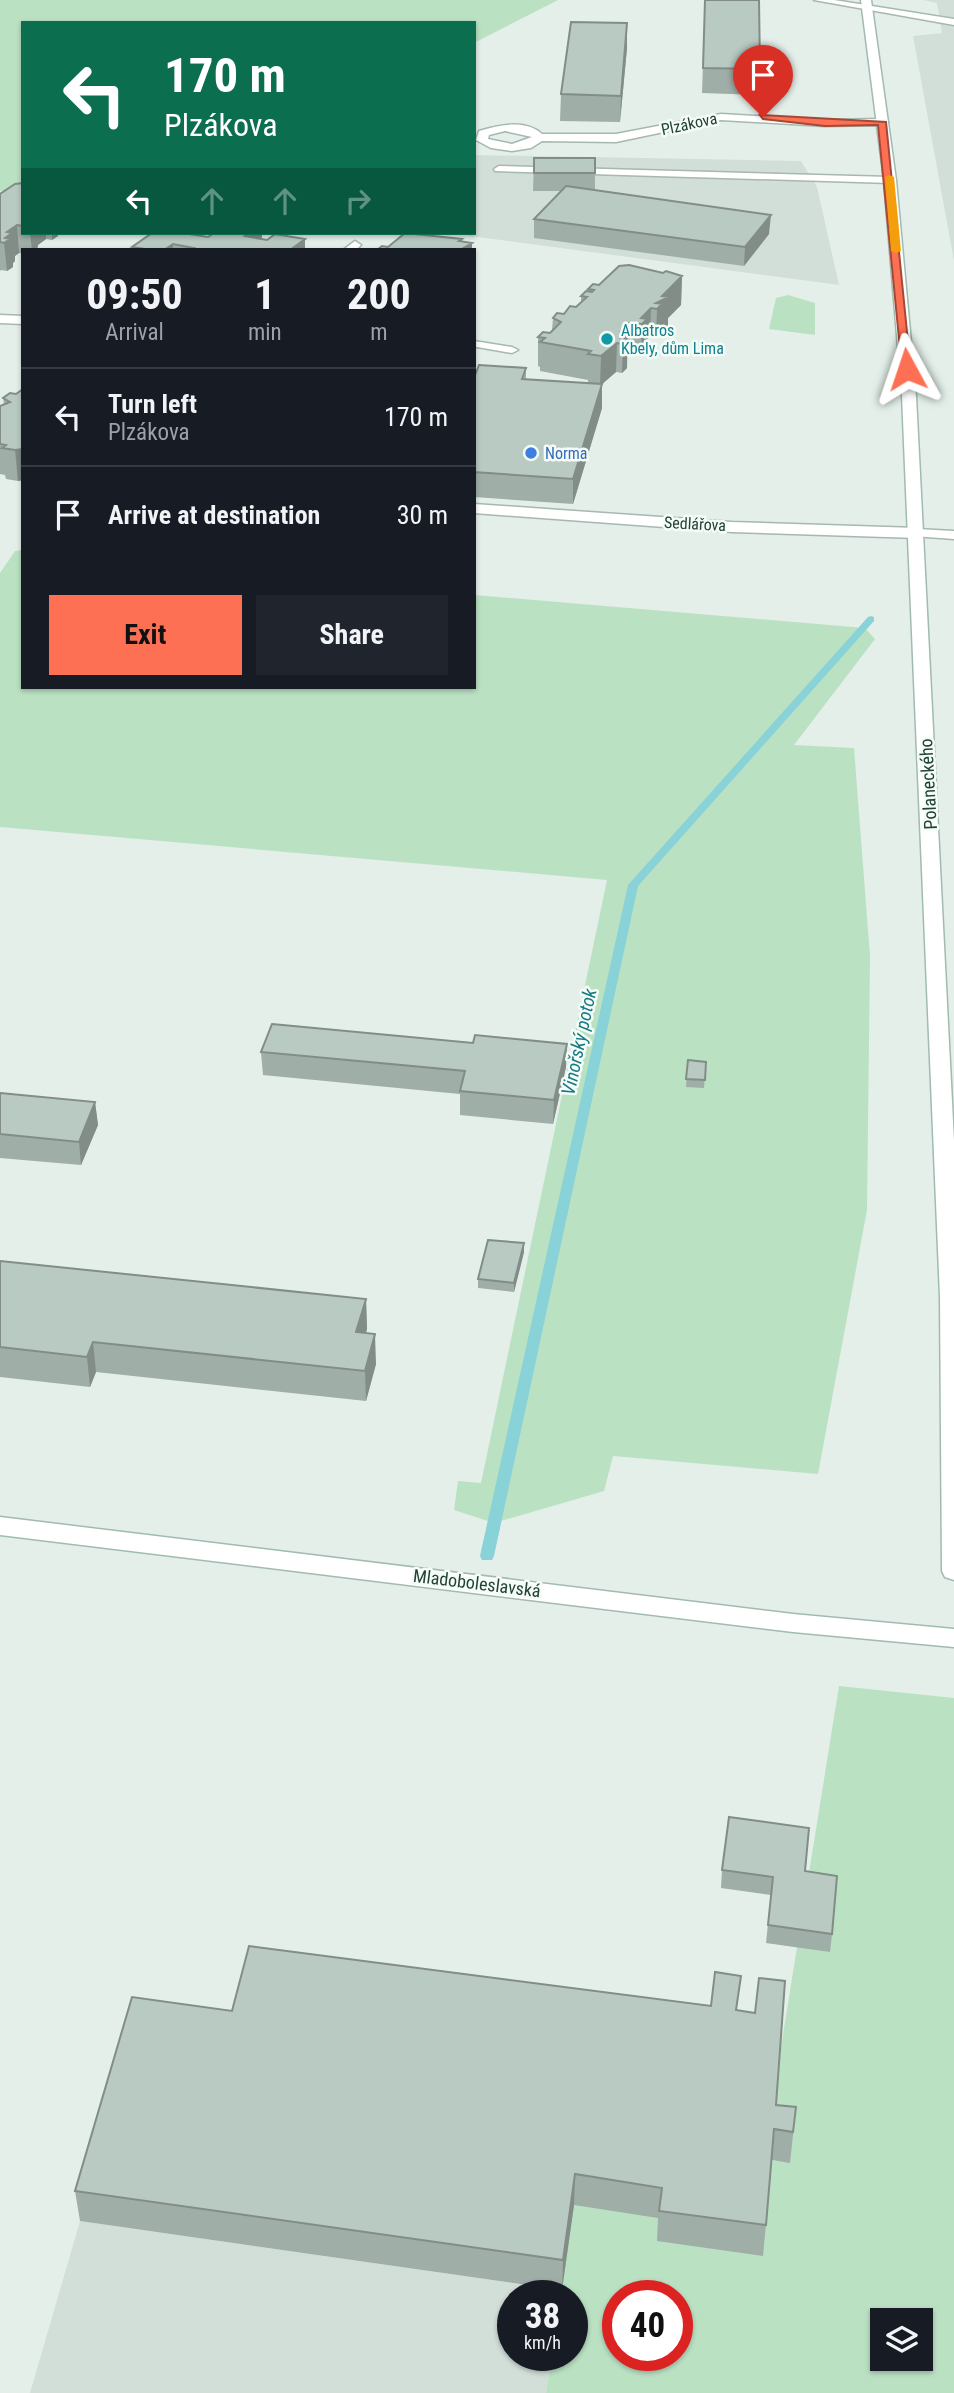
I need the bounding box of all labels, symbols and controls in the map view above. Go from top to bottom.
pin [733,45,793,117]
text: 170 m [164,47,286,104]
icon: left [49,49,140,140]
icon: arrive [744,56,782,94]
text: Plzákova [164,106,277,144]
street label: Plzákova [659,109,719,139]
icon: left [120,182,158,220]
icon: ahead [193,182,231,220]
icon: ahead [266,182,304,220]
icon: right [339,182,377,220]
text: 09:50 [86,270,183,319]
text: 1 [254,270,275,319]
text: 200 [347,270,411,319]
text: Arrival [105,319,164,346]
text: min [248,319,282,346]
text: m [370,319,387,346]
place label: Albatros Kbely, dům Lima [621,321,724,358]
marker: Albatros Kbely, dům Lima [599,331,615,347]
position arrow [870,332,944,406]
text: Turn left [108,389,197,419]
icon: left [49,398,87,436]
text: 170 m [384,402,448,432]
text: Plzákova [108,419,190,446]
place label: Norma [545,444,588,463]
marker: Norma [523,445,539,461]
icon: arrive [49,496,87,534]
text: Arrive at destination [108,500,320,530]
text: 30 m [397,500,448,530]
street label: Sedlářova [663,513,727,535]
button: Exit [49,595,242,675]
button: Share [256,595,448,675]
street label: Polaneckého [915,738,941,830]
water label: Vinořský potok [556,986,602,1097]
street label: Mladoboleslavská [412,1565,542,1601]
speed limit sign: 40 [602,2280,693,2371]
text: 38 [525,2296,560,2337]
map controls [870,2308,933,2371]
button: layers [870,2308,933,2371]
text: km/h [524,2332,561,2353]

